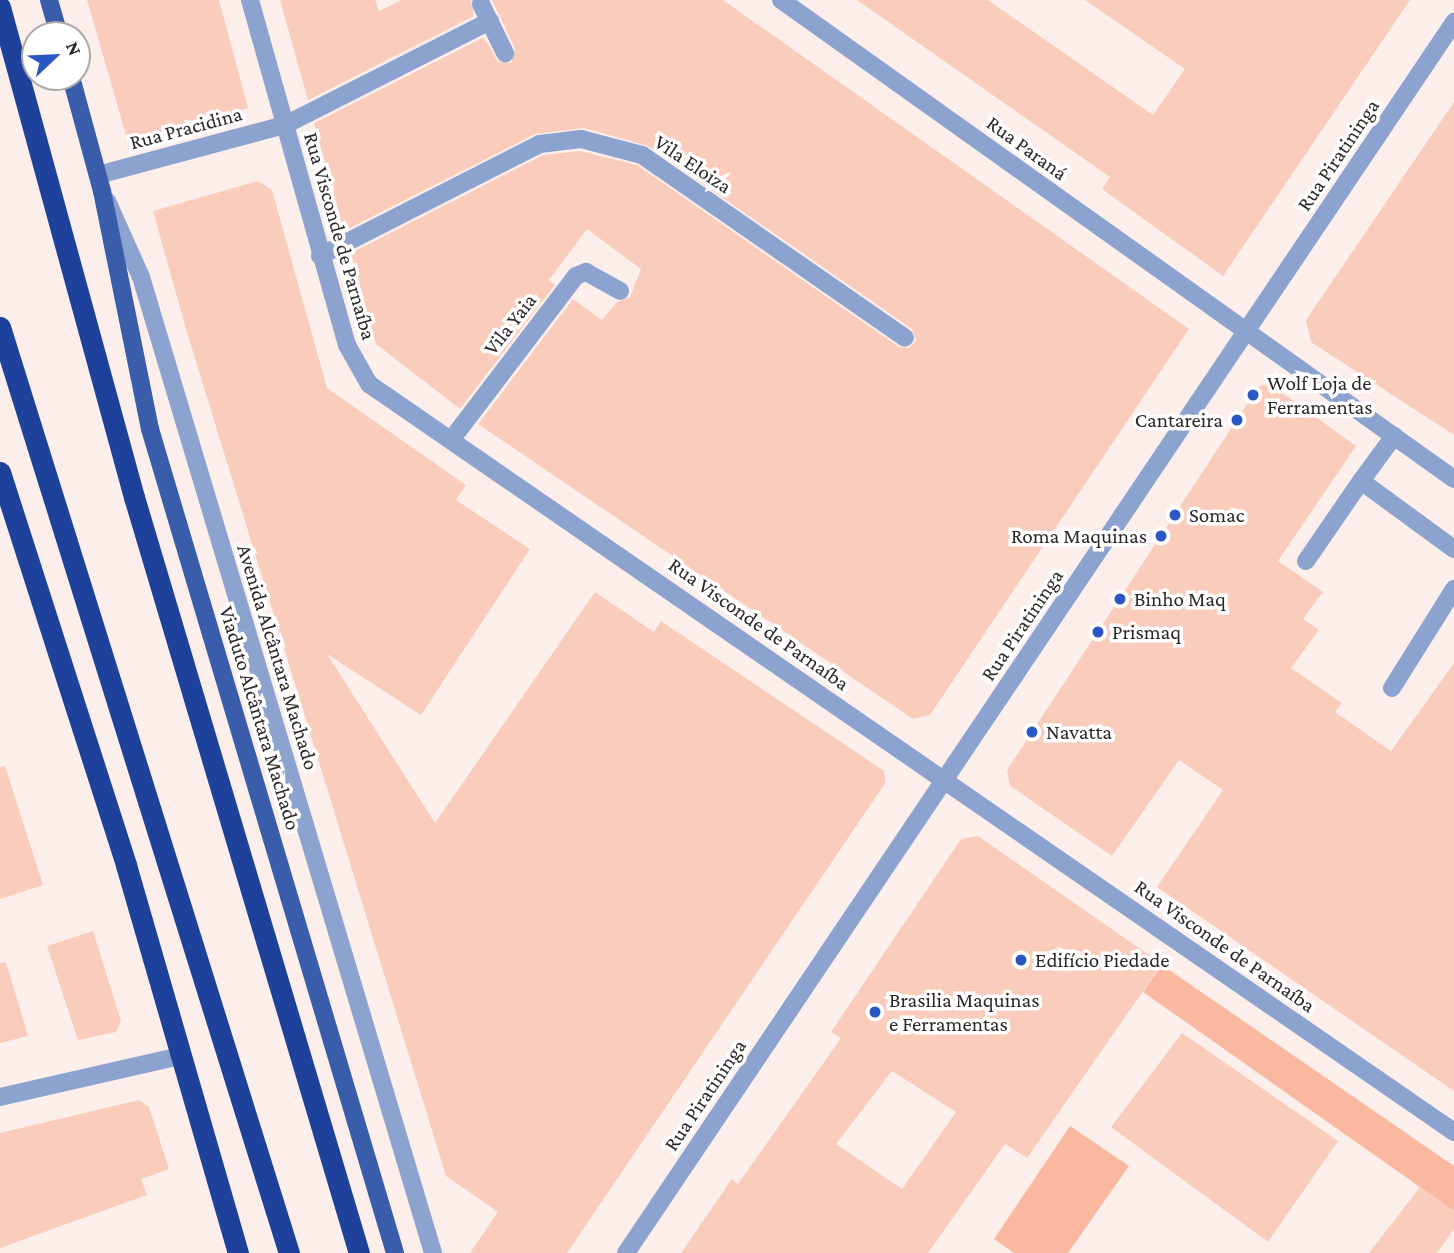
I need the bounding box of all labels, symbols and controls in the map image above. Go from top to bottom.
north arrow [21,21,91,91]
text: N [62,38,86,58]
street label: Rua Piratininga [1291,94,1385,216]
street label: Rua Pracidina [127,101,245,155]
street label: Rua Paraná [982,110,1072,186]
street label: Rua Visconde de Parnaíba [298,129,382,343]
street label: Vila Eloiza [650,129,736,199]
street label: Vila Yaia [478,288,542,360]
place label: Wolf Loja de Ferramentas [1267,370,1373,420]
marker: Wolf Loja de Ferramentas [1245,387,1261,403]
place label: Cantareira [1135,407,1223,433]
marker: Cantareira [1229,412,1245,428]
place label: Somac [1189,502,1245,528]
marker: Somac [1167,507,1183,523]
place label: Roma Maquinas [1011,523,1147,549]
marker: Roma Maquinas [1153,528,1169,544]
street label: Avenida Alcântara Machado [232,541,324,773]
street label: Rua Visconde de Parnaíba [664,552,854,696]
street label: Rua Piratininga [975,564,1069,686]
place label: Binho Maq [1134,586,1226,612]
marker: Binho Maq [1112,591,1128,607]
street label: Viaduto Alcântara Machado [214,603,306,833]
place label: Prismaq [1112,619,1181,645]
marker: Prismaq [1090,624,1106,640]
place label: Navatta [1046,719,1112,745]
marker: Navatta [1024,724,1040,740]
street label: Rua Visconde de Parnaíba [1130,874,1320,1018]
place label: Edifício Piedade [1035,947,1170,973]
marker: Edifício Piedade [1013,952,1029,968]
place label: Brasilia Maquinas e Ferramentas [889,987,1039,1037]
marker: Brasilia Maquinas e Ferramentas [867,1004,883,1020]
street label: Rua Piratininga [658,1034,752,1156]

